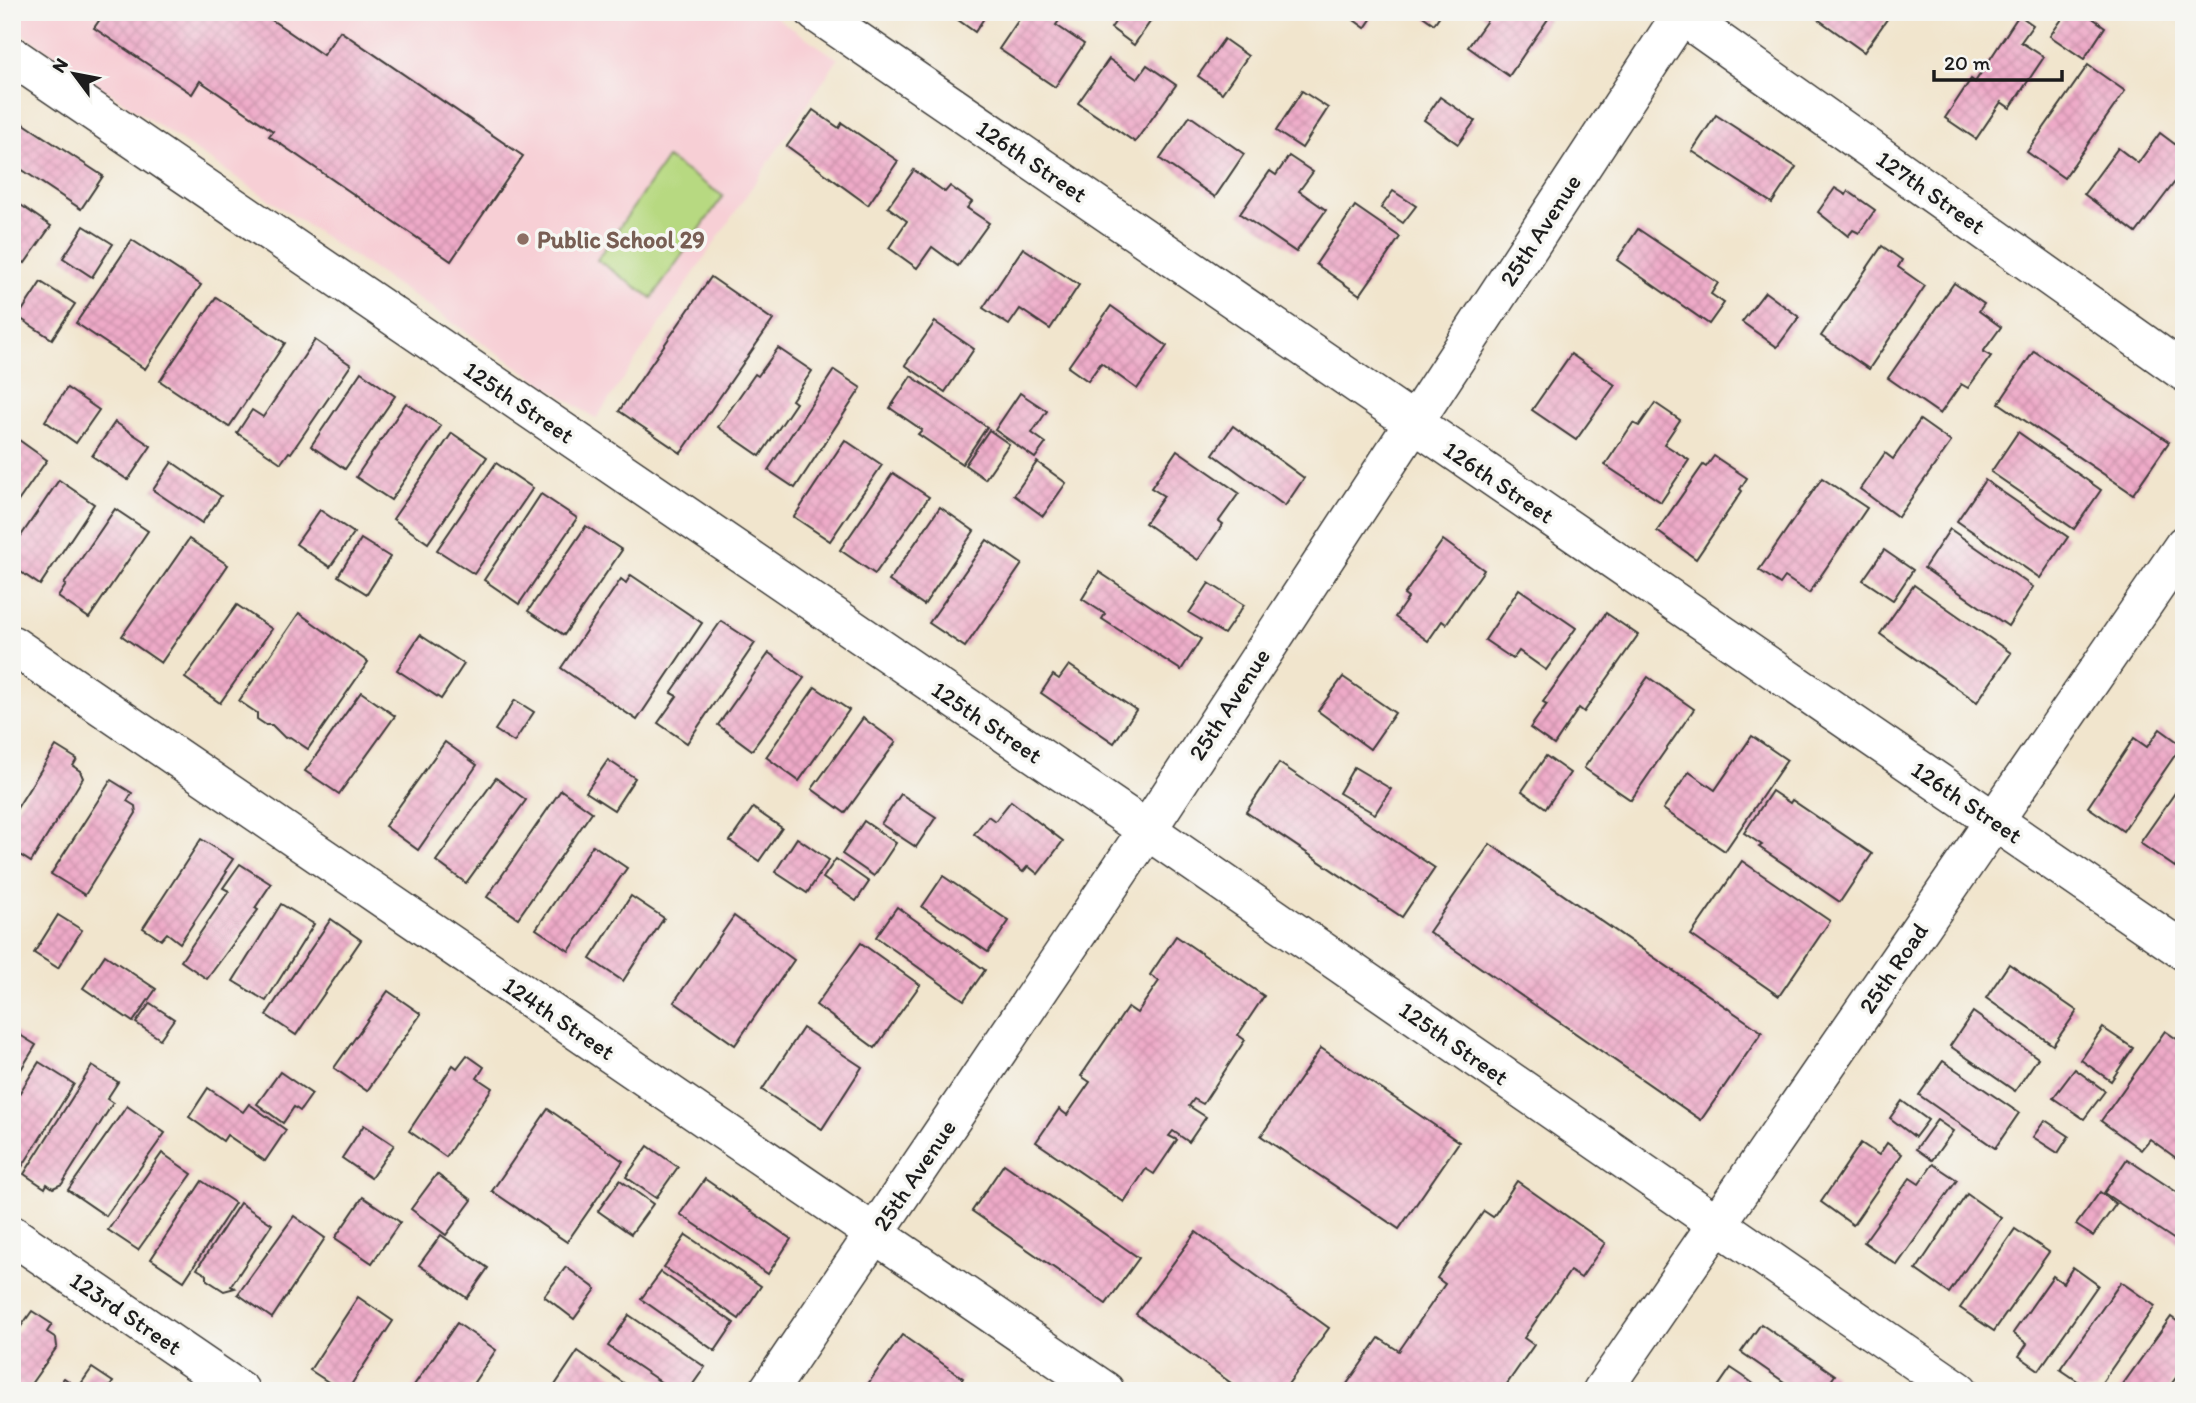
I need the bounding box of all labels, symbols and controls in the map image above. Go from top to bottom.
north arrow [38,38,108,108]
scale bar [1934,38,2061,82]
text: 20 m [1944,50,1991,75]
text: N [47,54,73,77]
street label: 126th Street [971,113,1093,209]
street label: 127th Street [1871,144,1991,240]
street label: 25th Avenue [1493,168,1587,292]
place label: Public School 29 [537,225,705,254]
marker: Public School 29 [515,231,531,247]
street label: 125th Street [458,354,580,450]
street label: 126th Street [1438,434,1560,530]
street label: 25th Avenue [1182,642,1276,766]
street label: 125th Street [926,674,1048,770]
street label: 126th Street [1906,754,2028,850]
street label: 25th Road [1852,917,1934,1019]
street label: 124th Street [498,970,620,1066]
street label: 125th Street [1394,995,1514,1091]
street label: 25th Avenue [866,1114,962,1236]
street label: 123rd Street [65,1265,187,1361]

